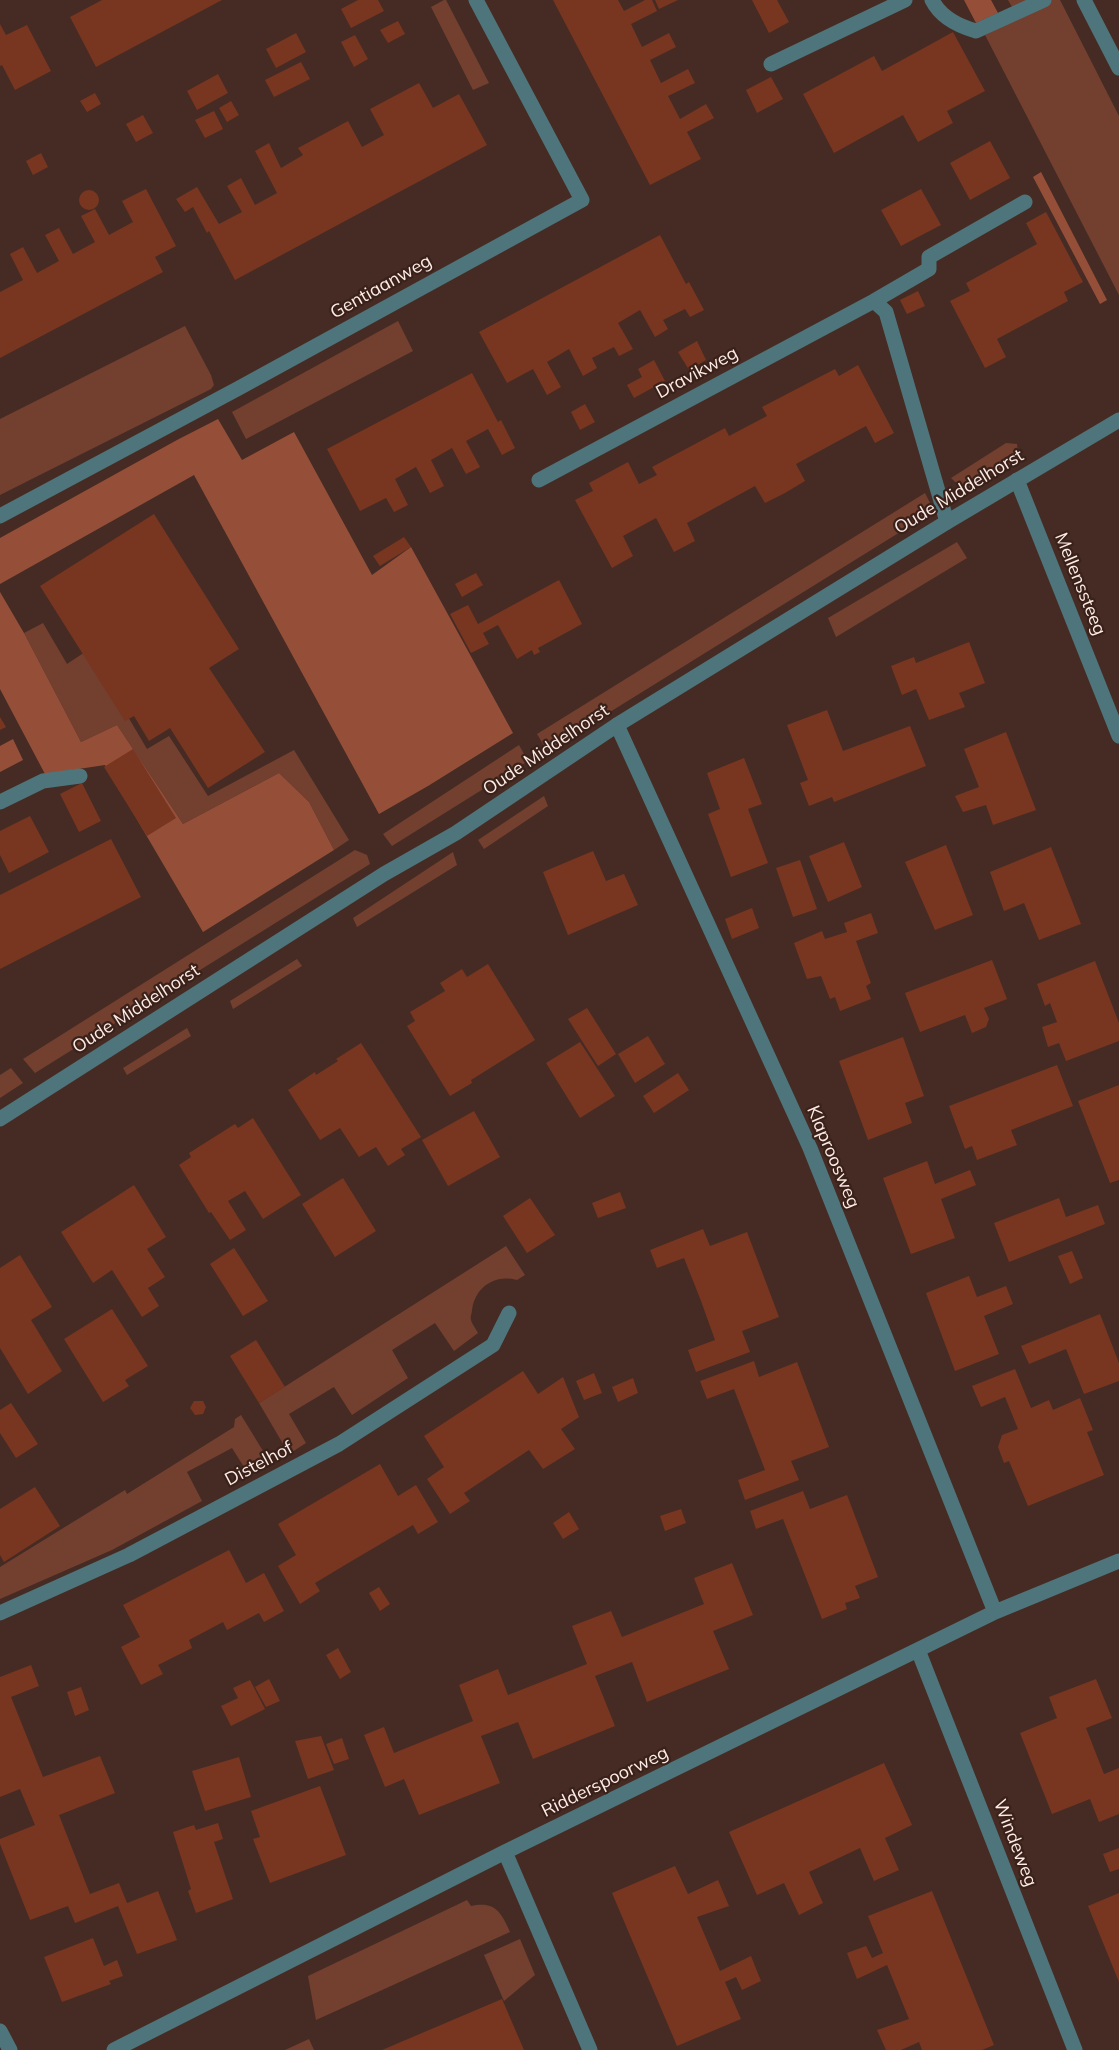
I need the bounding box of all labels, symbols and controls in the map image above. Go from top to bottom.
street label: Gentiaanweg [327,250,435,324]
street label: Dravikweg [652,342,742,404]
street label: Oude Middelhorst [890,445,1028,539]
street label: Mellenssteeg [1050,530,1110,638]
street label: Oude Middelhorst [479,700,613,800]
street label: Oude Middelhorst [68,960,204,1058]
street label: Klaproosweg [802,1103,864,1211]
street label: Distelhof [221,1437,297,1491]
street label: Ridderspoorweg [538,1742,672,1822]
street label: Windeweg [989,1796,1041,1890]

